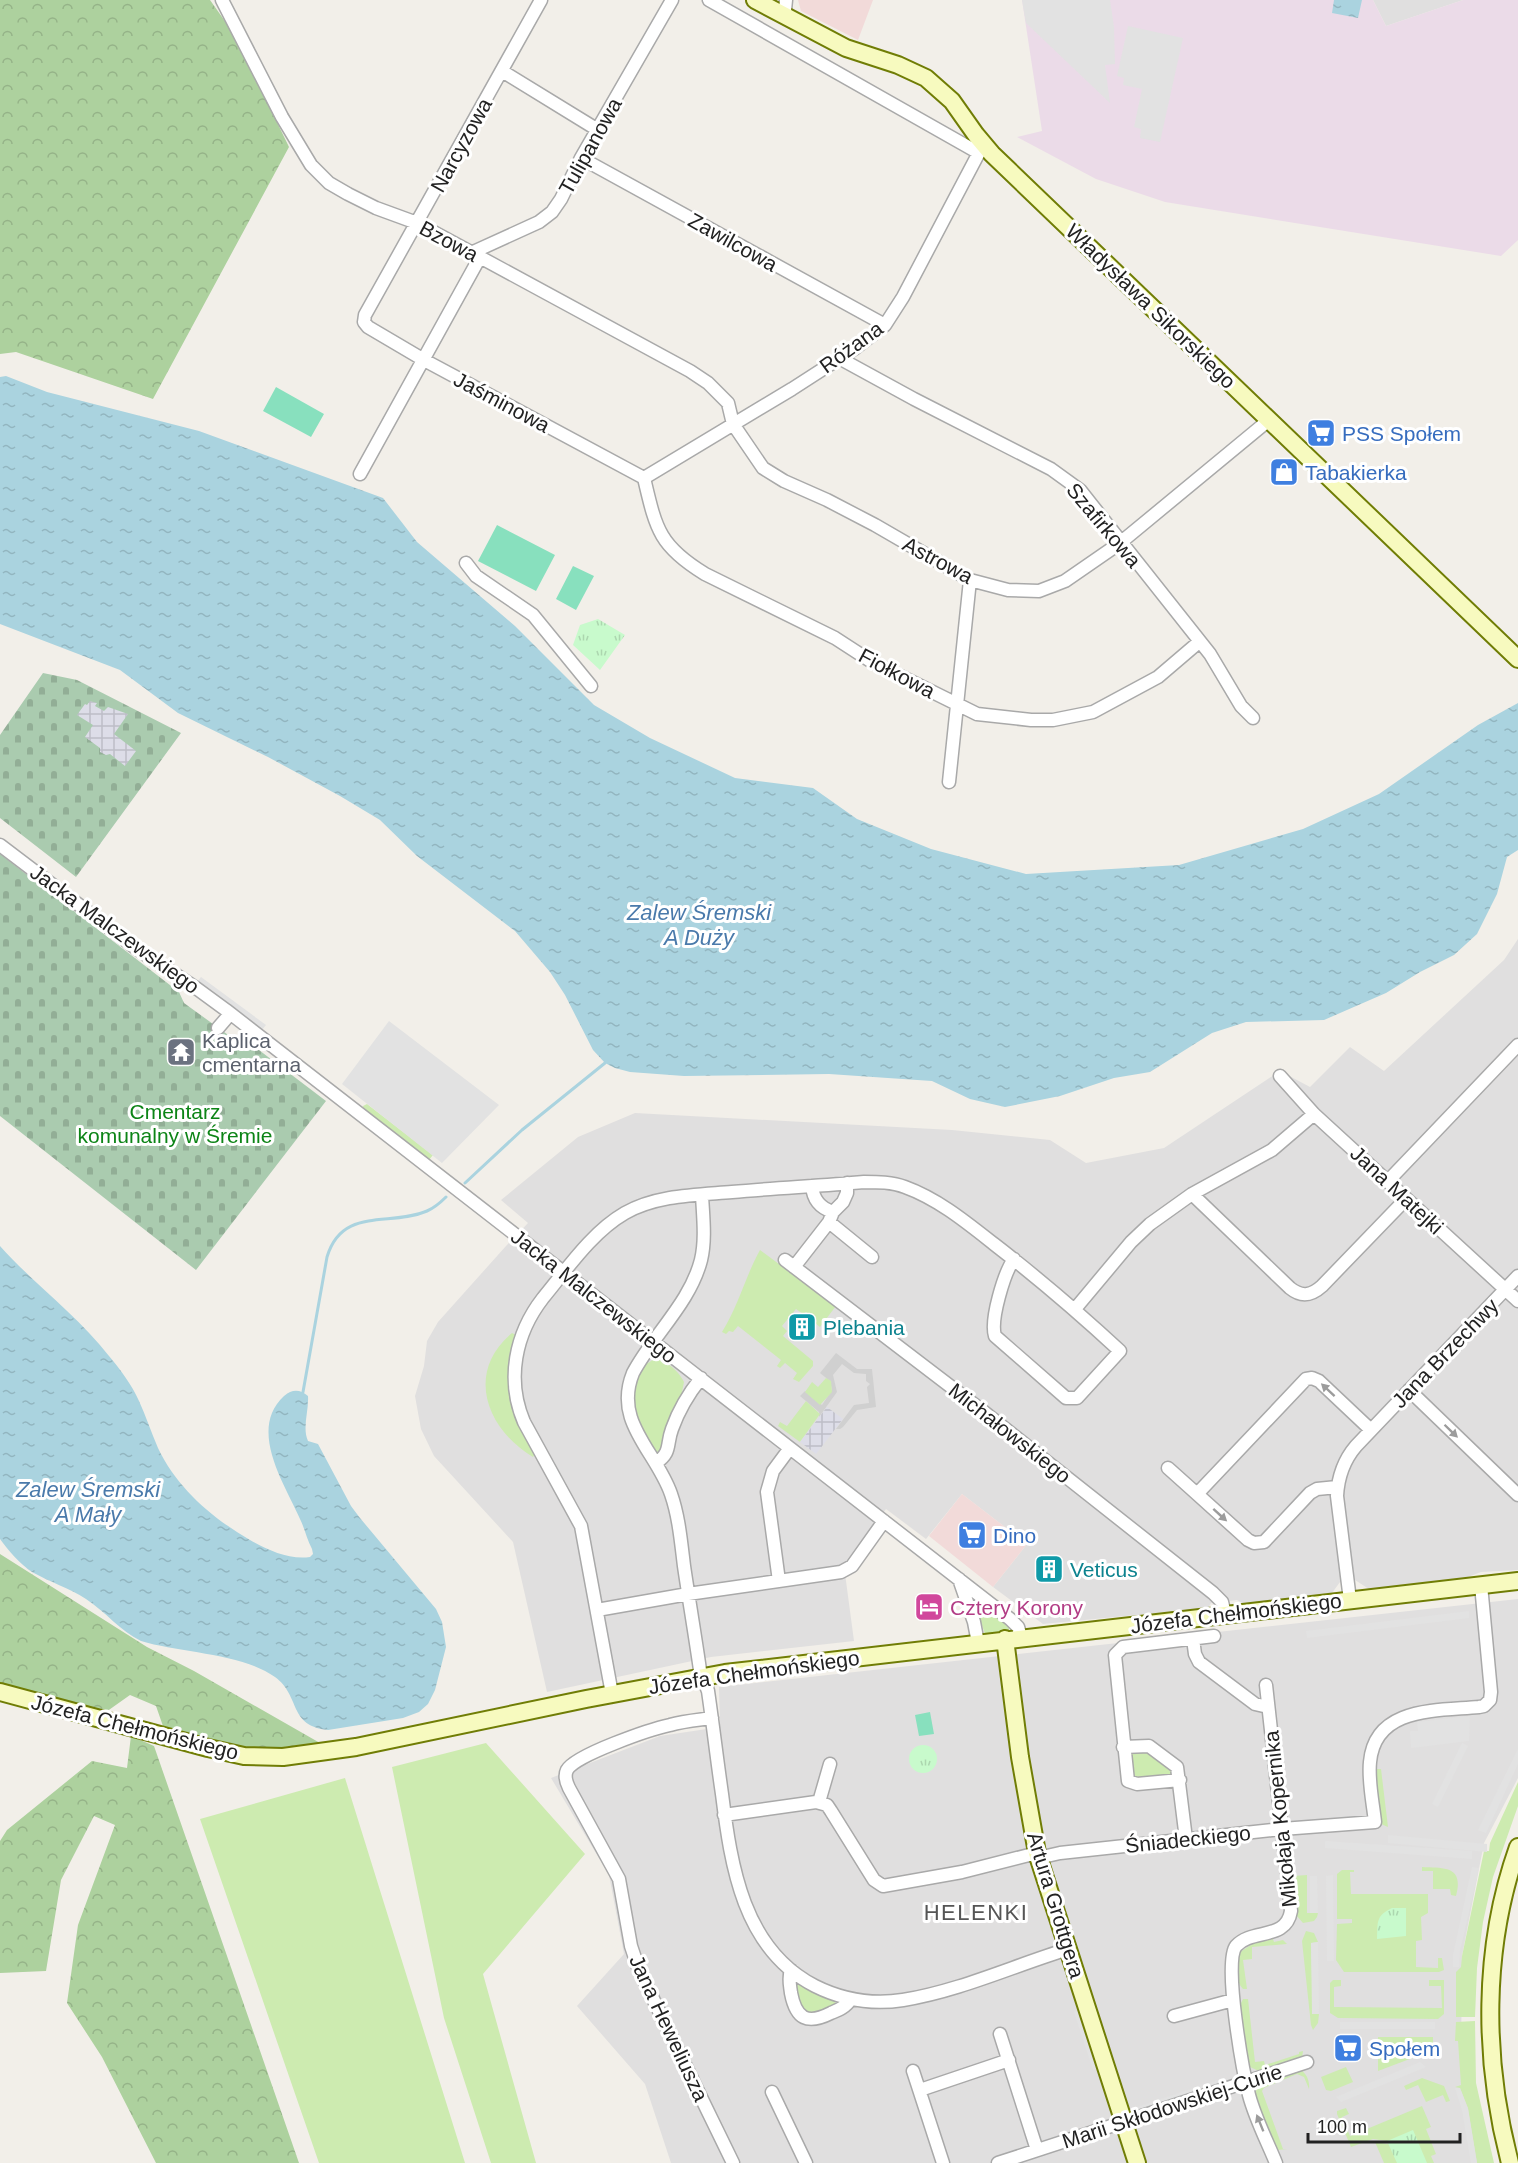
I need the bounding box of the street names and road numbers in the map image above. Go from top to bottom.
street label: Narcyzowa [426,94,496,196]
street label: Tulipanowa [554,94,626,198]
street label: Zawilcowa [685,208,782,276]
street label: Bzowa [416,216,483,266]
street label: Władysława Sikorskiego [1062,219,1240,393]
street label: Różana [815,316,887,378]
street label: Jaśminowa [450,367,554,437]
street label: Szafirkowa [1062,478,1146,572]
street label: Astrowa [899,532,977,588]
street label: Fiołkowa [855,643,939,703]
street label: Jacka Malczewskiego [26,860,204,998]
street label: Jana Matejki [1346,1141,1448,1239]
street label: Jacka Malczewskiego [507,1224,681,1368]
street label: Jana Brzechwy [1387,1293,1503,1412]
street label: Michałowskiego [945,1378,1075,1488]
street label: Józefa Chełmońskiego [1129,1589,1343,1637]
street label: Józefa Chełmońskiego [647,1646,861,1698]
street label: Józefa Chełmońskiego [29,1690,241,1764]
street label: Mikołaja Kopernika [1259,1729,1301,1908]
street label: Śniadeckiego [1124,1821,1252,1857]
street label: Artura Grottgera [1023,1829,1089,1981]
street label: Jana Heweliusza [625,1951,713,2105]
street label: Marii Skłodowskiej-Curie [1059,2060,1285,2152]

